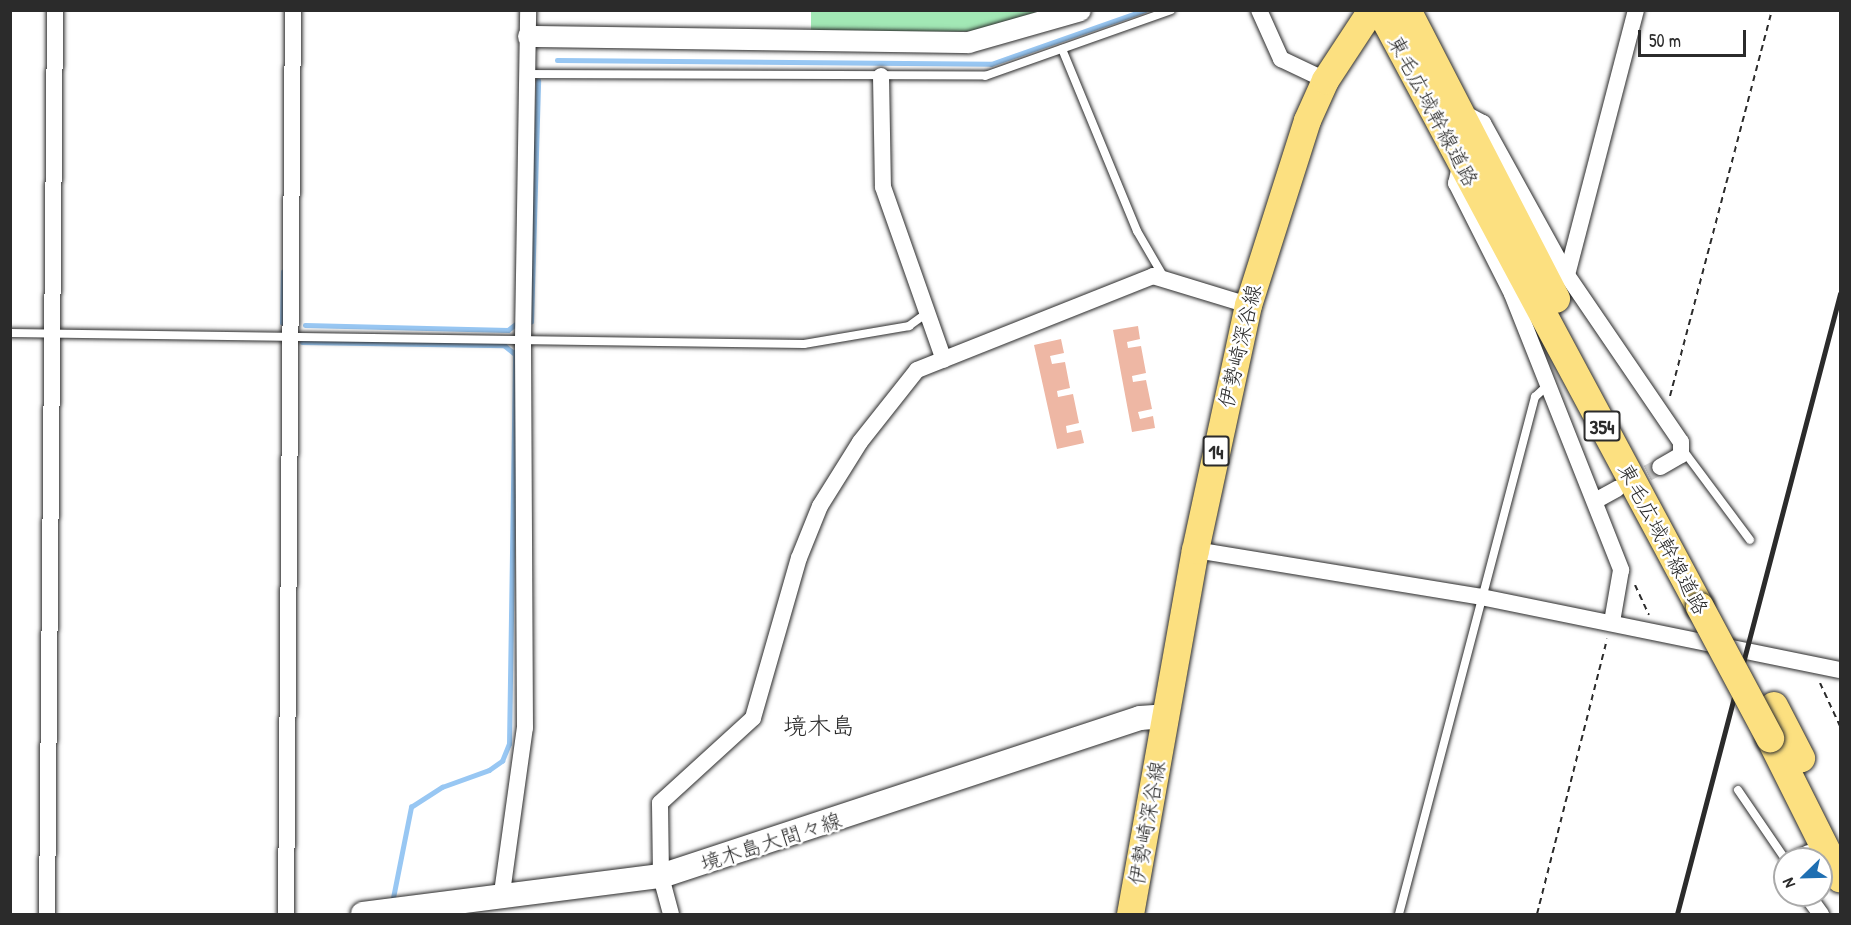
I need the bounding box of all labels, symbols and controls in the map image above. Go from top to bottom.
scale bar [1641,18,1749,56]
text: 50 m [1649,28,1681,53]
street label: 東毛広域幹線道路 [1382,31,1484,191]
street label: 伊勢崎深谷線 [1214,282,1266,410]
road number: 354 [1582,409,1622,443]
road number: 14 [1202,434,1230,468]
street label: 東毛広域幹線道路 [1612,459,1714,619]
district label: 境木島 [783,712,855,740]
street label: 伊勢崎深谷線 [1124,759,1170,887]
street label: 境木島大間々線 [697,807,845,877]
north arrow [1773,847,1833,907]
text: N [1776,875,1800,891]

